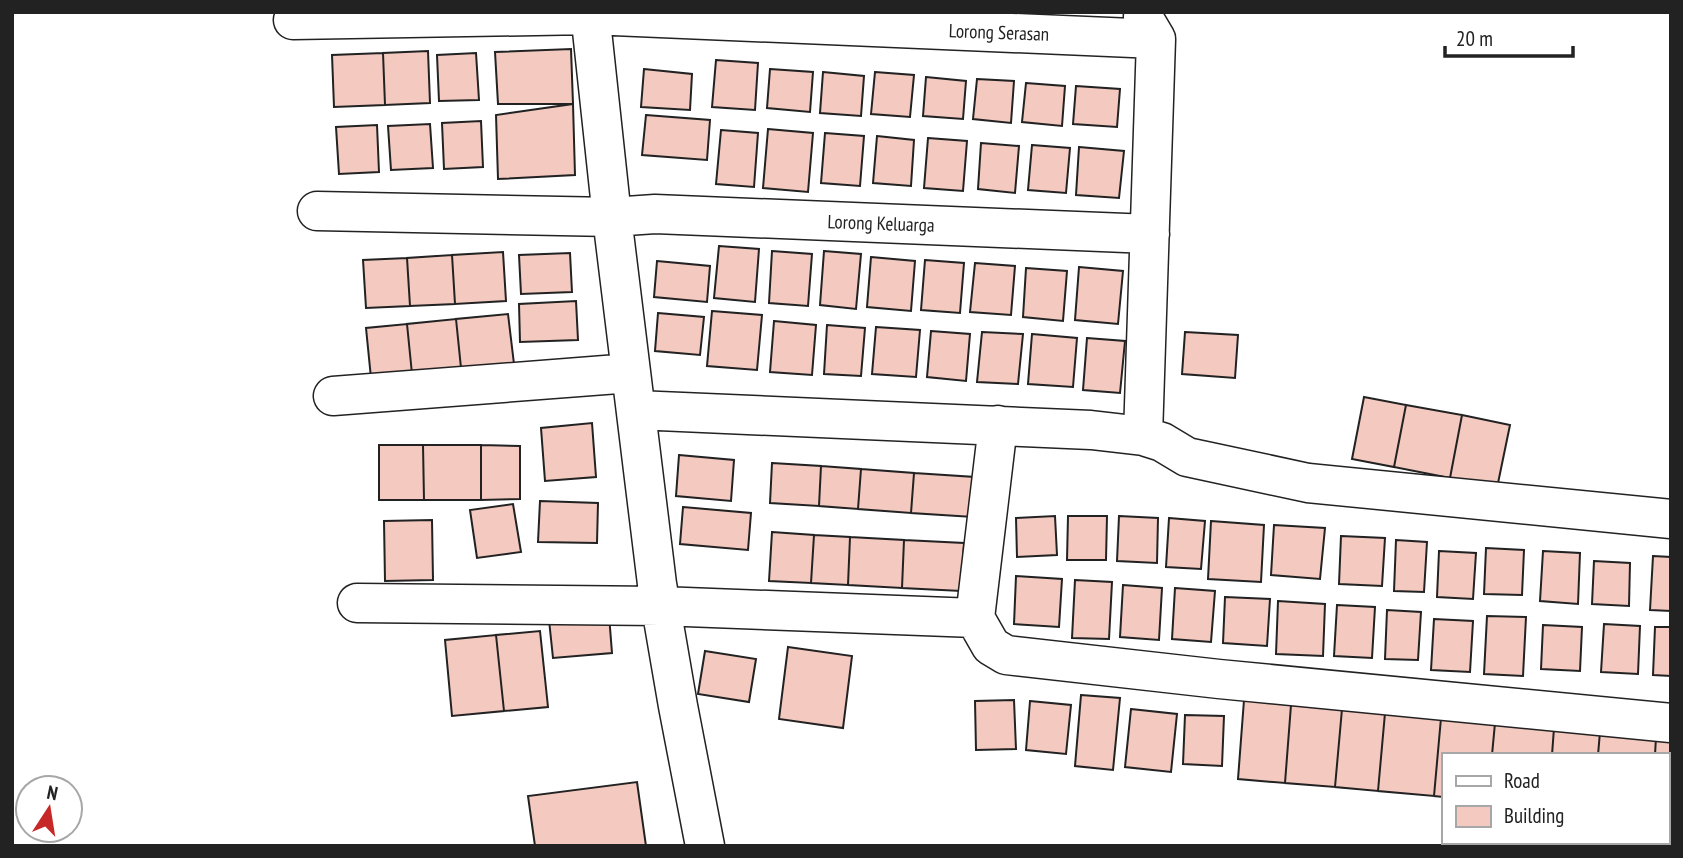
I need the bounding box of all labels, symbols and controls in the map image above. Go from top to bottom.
scale bar [1445,14,1573,58]
street label: Lorong Serasan [948,18,1050,46]
text: 20 m [1456,25,1493,52]
street label: Lorong Keluarga [827,209,935,237]
legend [1442,753,1669,844]
text: Road [1504,767,1540,794]
north arrow [14,774,84,844]
text: N [45,780,60,805]
text: Building [1504,802,1564,829]

